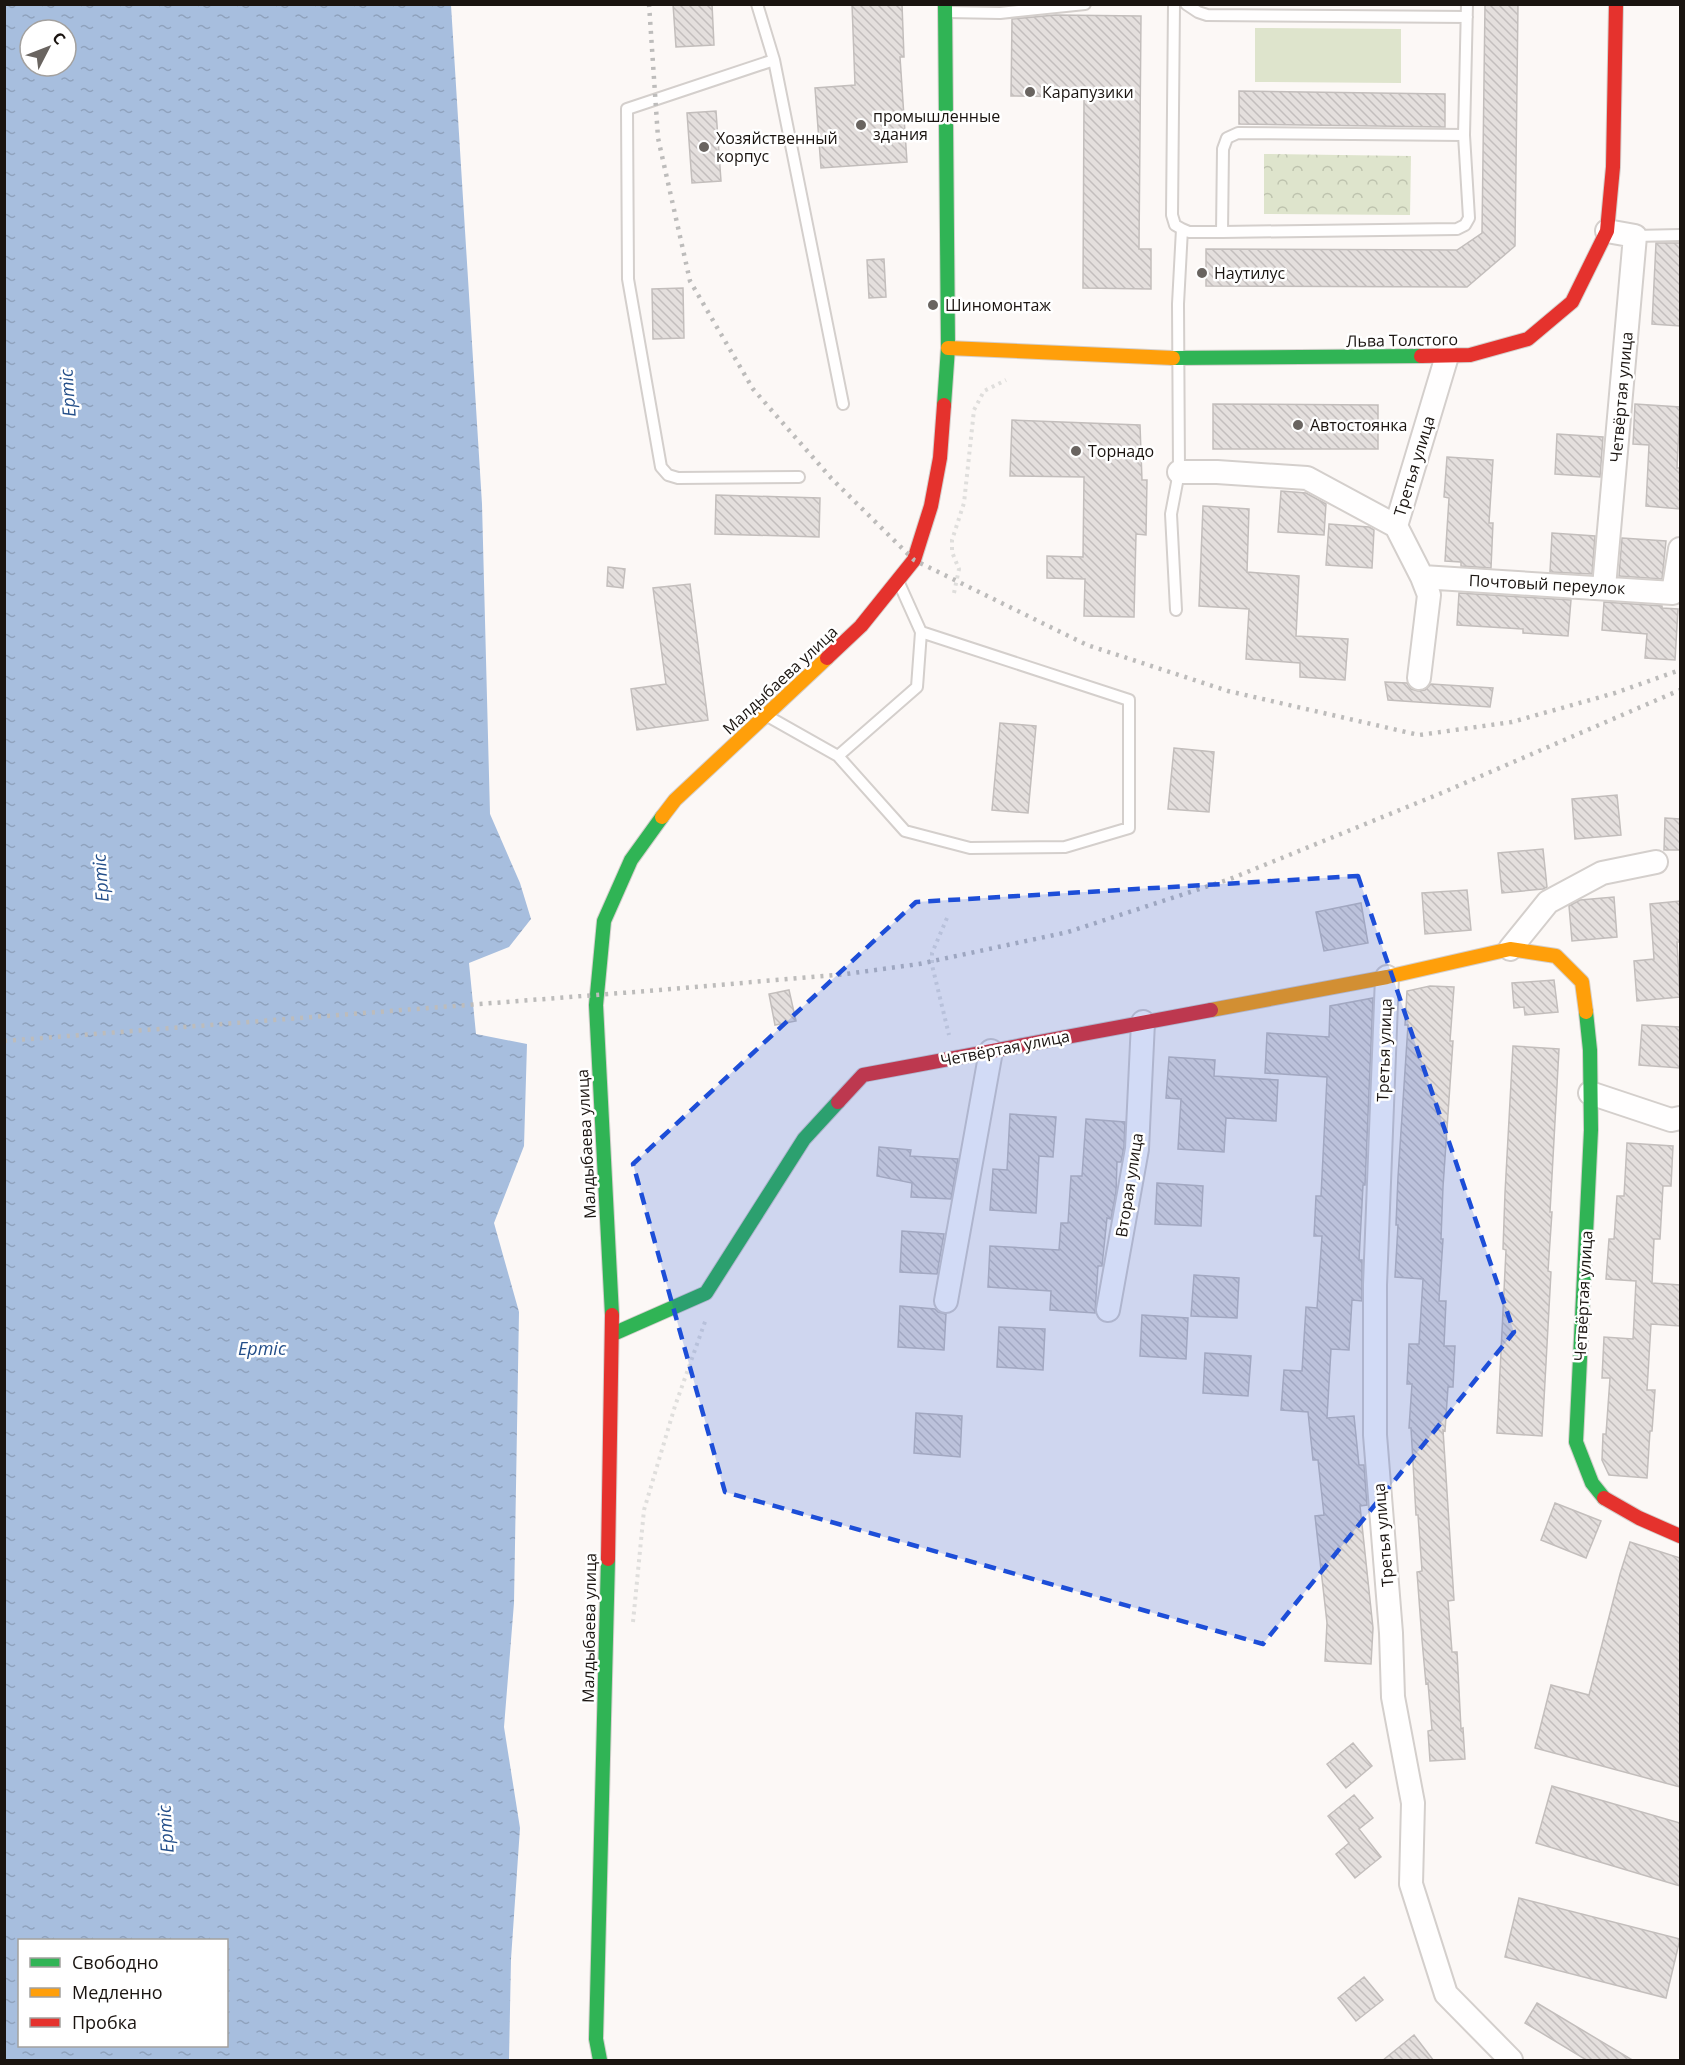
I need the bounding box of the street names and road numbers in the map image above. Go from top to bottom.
street label: Льва Толстого [1346,328,1458,352]
street label: Четвёртая улица [1604,331,1638,463]
street label: Третья улица [1388,413,1440,519]
street label: Почтовый переулок [1468,569,1627,599]
street label: Малдыбаева улица [718,621,842,739]
street label: Третья улица [1371,998,1397,1102]
street label: Четвёртая улица [938,1025,1072,1071]
street label: Малдыбаева улица [571,1069,601,1219]
street label: Вторая улица [1110,1131,1148,1239]
street label: Четвёртая улица [1569,1230,1597,1362]
street label: Третья улица [1368,1482,1398,1588]
street label: Малдыбаева улица [577,1553,601,1703]

